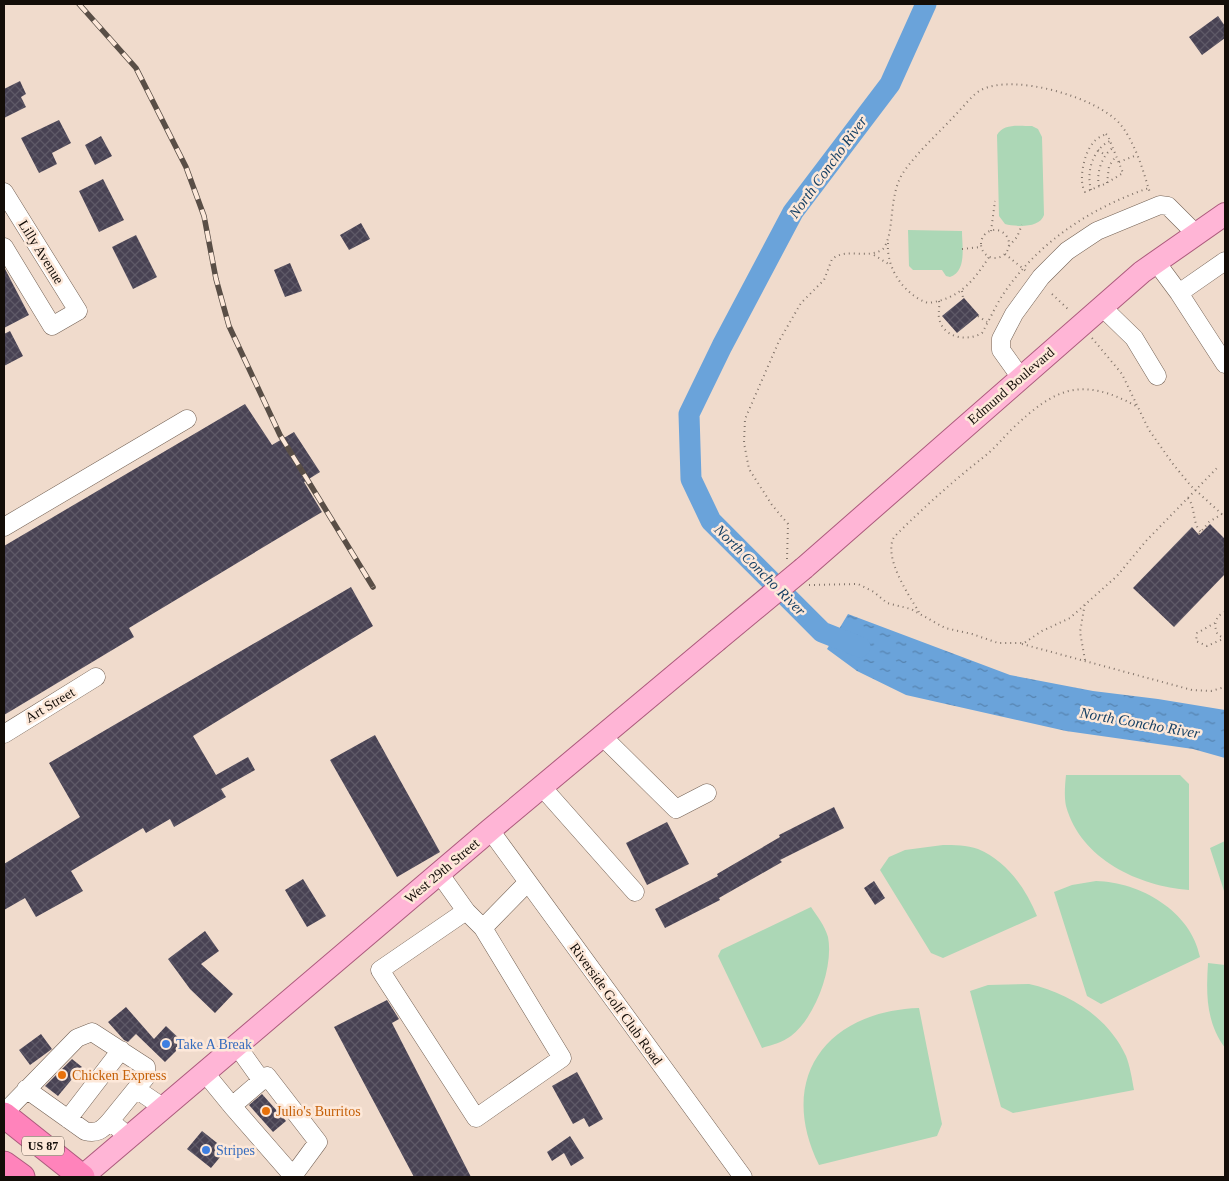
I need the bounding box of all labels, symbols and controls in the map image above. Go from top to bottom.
water label: North Concho River [785,113,870,222]
street label: Lilly Avenue [15,217,67,287]
street label: Edmund Boulevard [965,344,1057,428]
water label: North Concho River [711,521,809,619]
street label: Art Street [23,684,77,726]
water label: North Concho River [1078,704,1201,741]
street label: West 29th Street [402,836,482,906]
street label: Riverside Golf Club Road [567,940,665,1068]
place label: Take A Break [176,1037,252,1052]
marker: Take A Break [160,1038,172,1050]
place label: Chicken Express [72,1068,166,1083]
marker: Chicken Express [56,1069,68,1081]
place label: Julio's Burritos [276,1104,361,1119]
marker: Julio's Burritos [260,1105,272,1117]
road number: US 87 [22,1136,64,1156]
place label: Stripes [216,1143,255,1158]
marker: Stripes [200,1144,212,1156]

